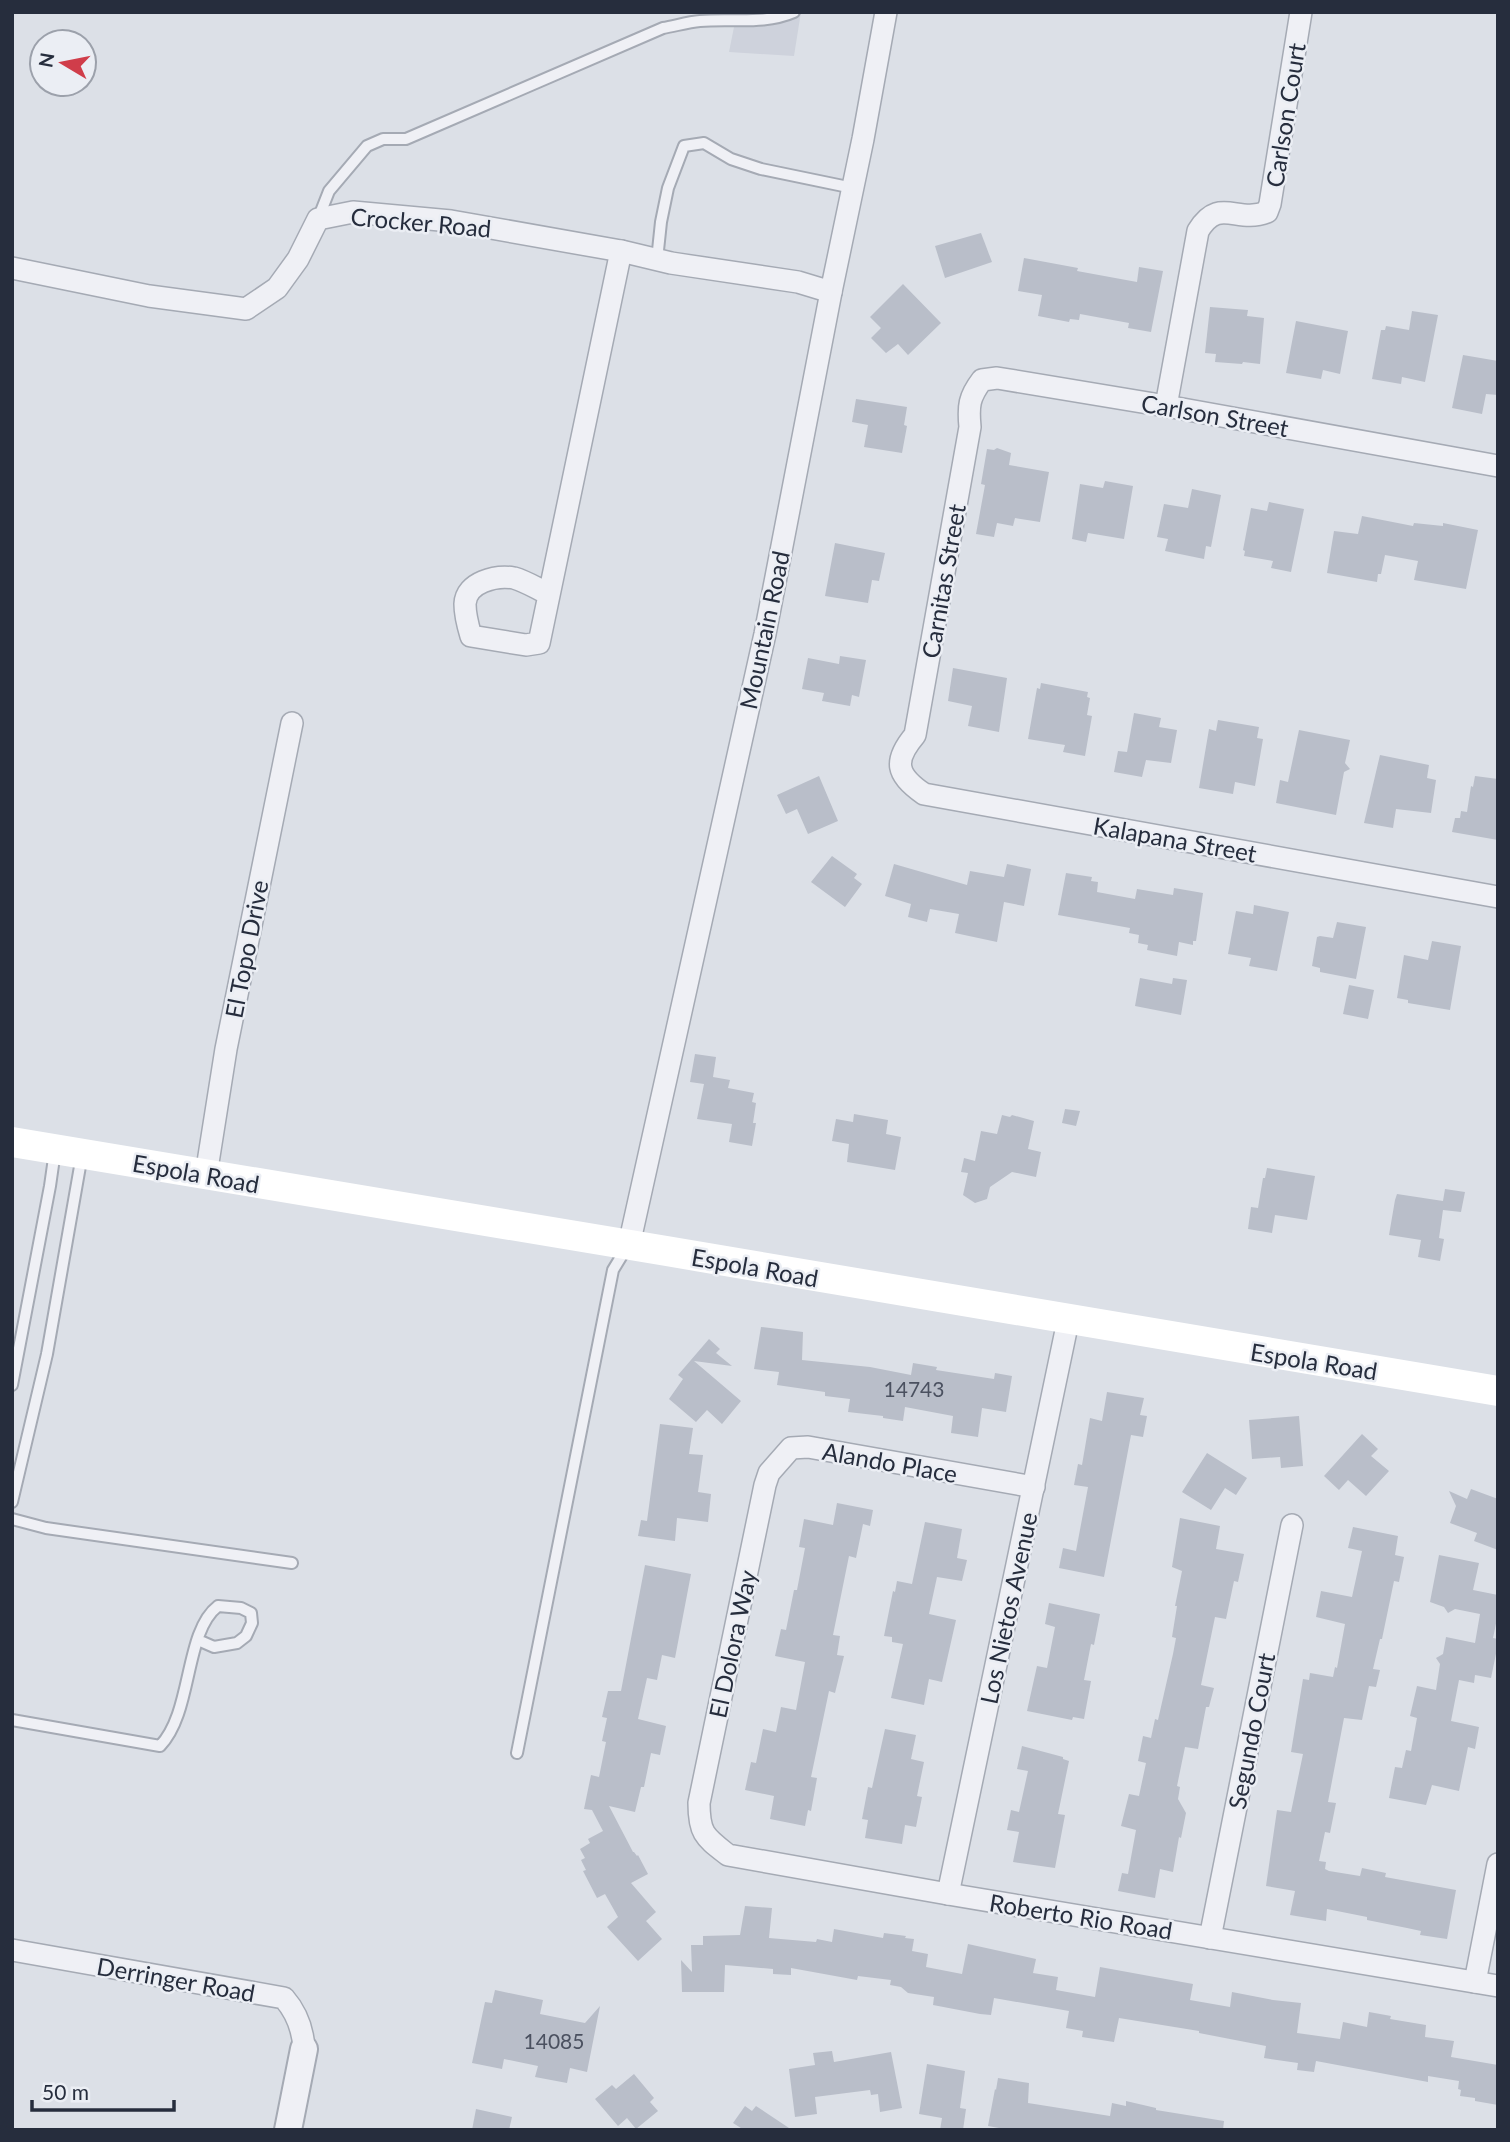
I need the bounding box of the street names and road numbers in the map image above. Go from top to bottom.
street label: Carlson Court [1259,40,1311,189]
street label: Crocker Road [349,201,493,243]
street label: Carlson Street [1139,388,1291,442]
street label: Carnitas Street [915,501,971,660]
street label: Mountain Road [733,548,795,712]
street label: Kalapana Street [1091,810,1259,868]
street label: El Topo Drive [218,877,274,1021]
street label: Espola Road [130,1148,262,1198]
street label: Espola Road [689,1242,821,1292]
street label: Espola Road [1248,1337,1380,1385]
street label: Alando Place [820,1436,960,1488]
street label: Los Nietos Avenue [974,1509,1042,1707]
street label: El Dolora Way [702,1567,762,1721]
street label: Segundo Court [1222,1650,1280,1811]
street label: Roberto Rio Road [988,1887,1174,1945]
street label: Derringer Road [95,1951,257,2007]

